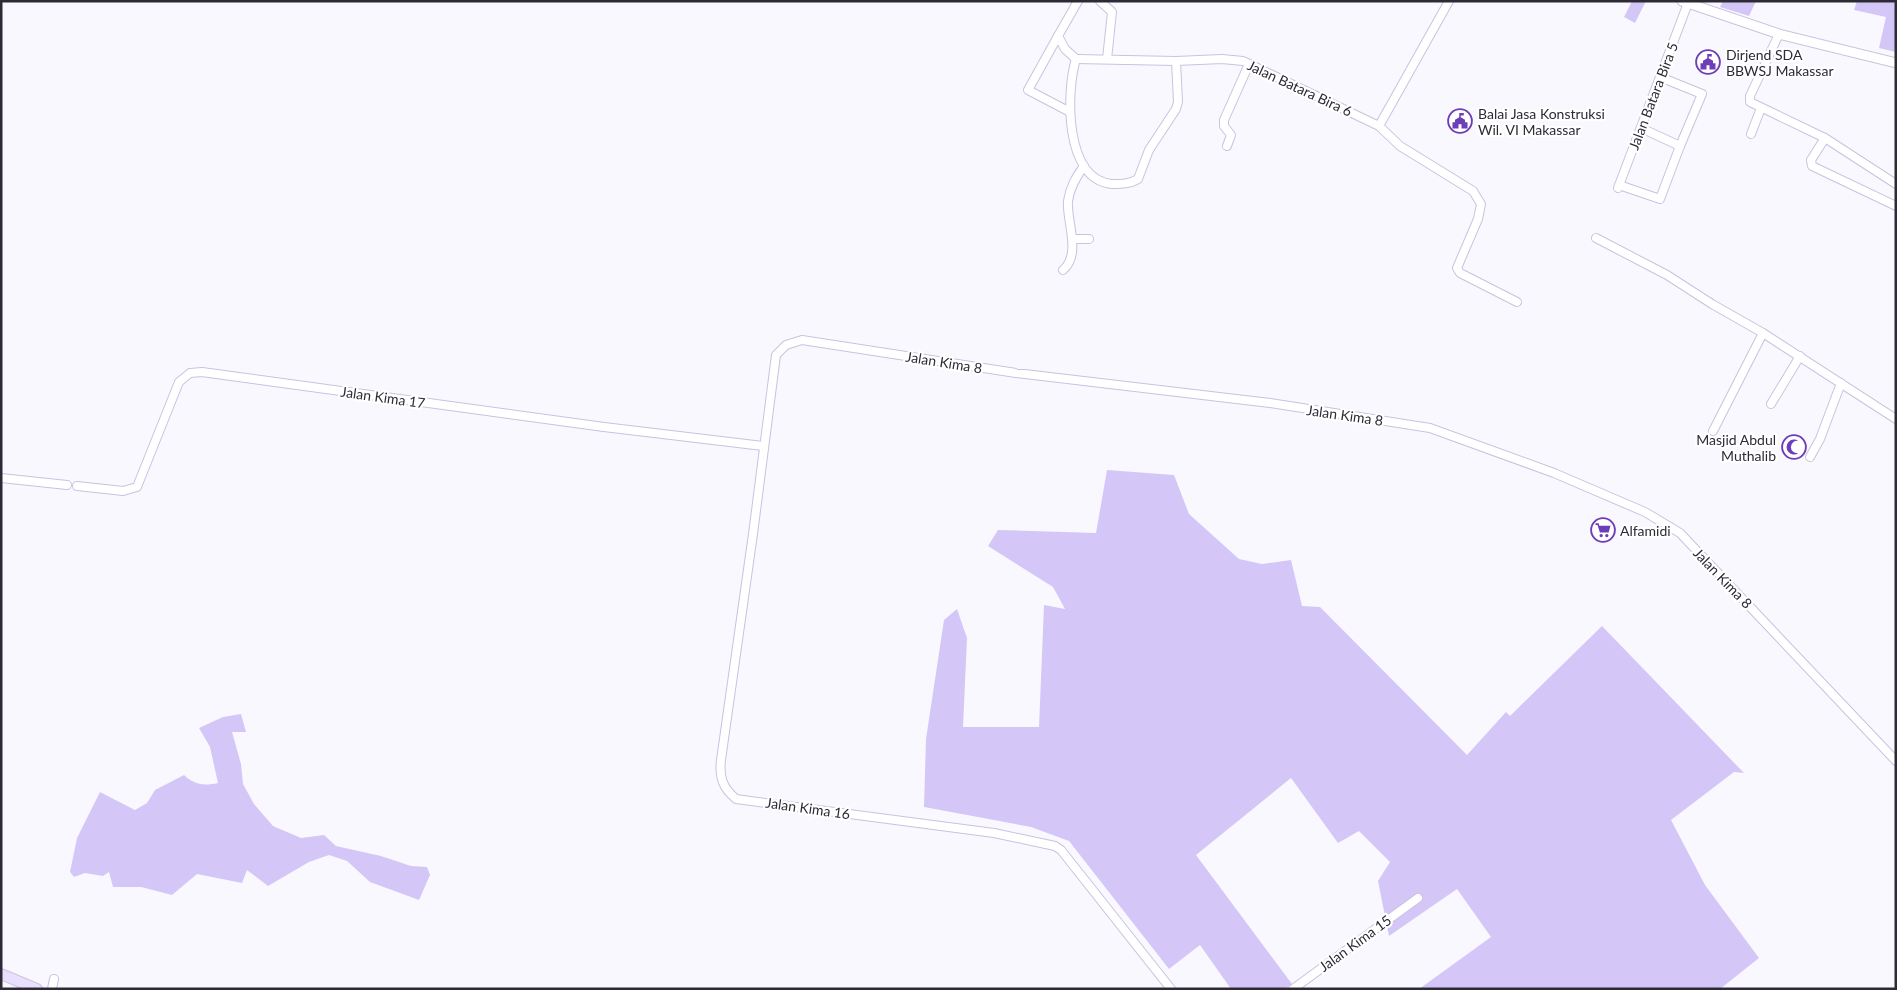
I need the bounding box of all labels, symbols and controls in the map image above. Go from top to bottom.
street label: Jalan Batara Bira 5 [1625,40,1681,152]
place label: Dirjend SDA BBWSJ Makassar [1726,46,1834,79]
public building icon: Dirjend SDA BBWSJ Makassar [1695,49,1721,75]
street label: Jalan Batara Bira 6 [1245,56,1355,120]
place label: Balai Jasa Konstruksi Wil. VI Makassar [1478,105,1605,138]
public building icon: Balai Jasa Konstruksi Wil. VI Makassar [1447,108,1473,134]
street label: Jalan Kima 8 [905,348,983,376]
street label: Jalan Kima 17 [340,383,426,411]
street label: Jalan Kima 8 [1306,401,1384,429]
place label: Masjid Abdul Muthalib [1696,431,1776,464]
mosque icon: Masjid Abdul Muthalib [1781,434,1807,460]
supermarket icon: Alfamidi [1590,517,1616,543]
place label: Alfamidi [1620,522,1671,539]
street label: Jalan Kima 8 [1690,544,1756,612]
street label: Jalan Kima 16 [765,794,851,822]
street label: Jalan Kima 15 [1316,911,1394,975]

